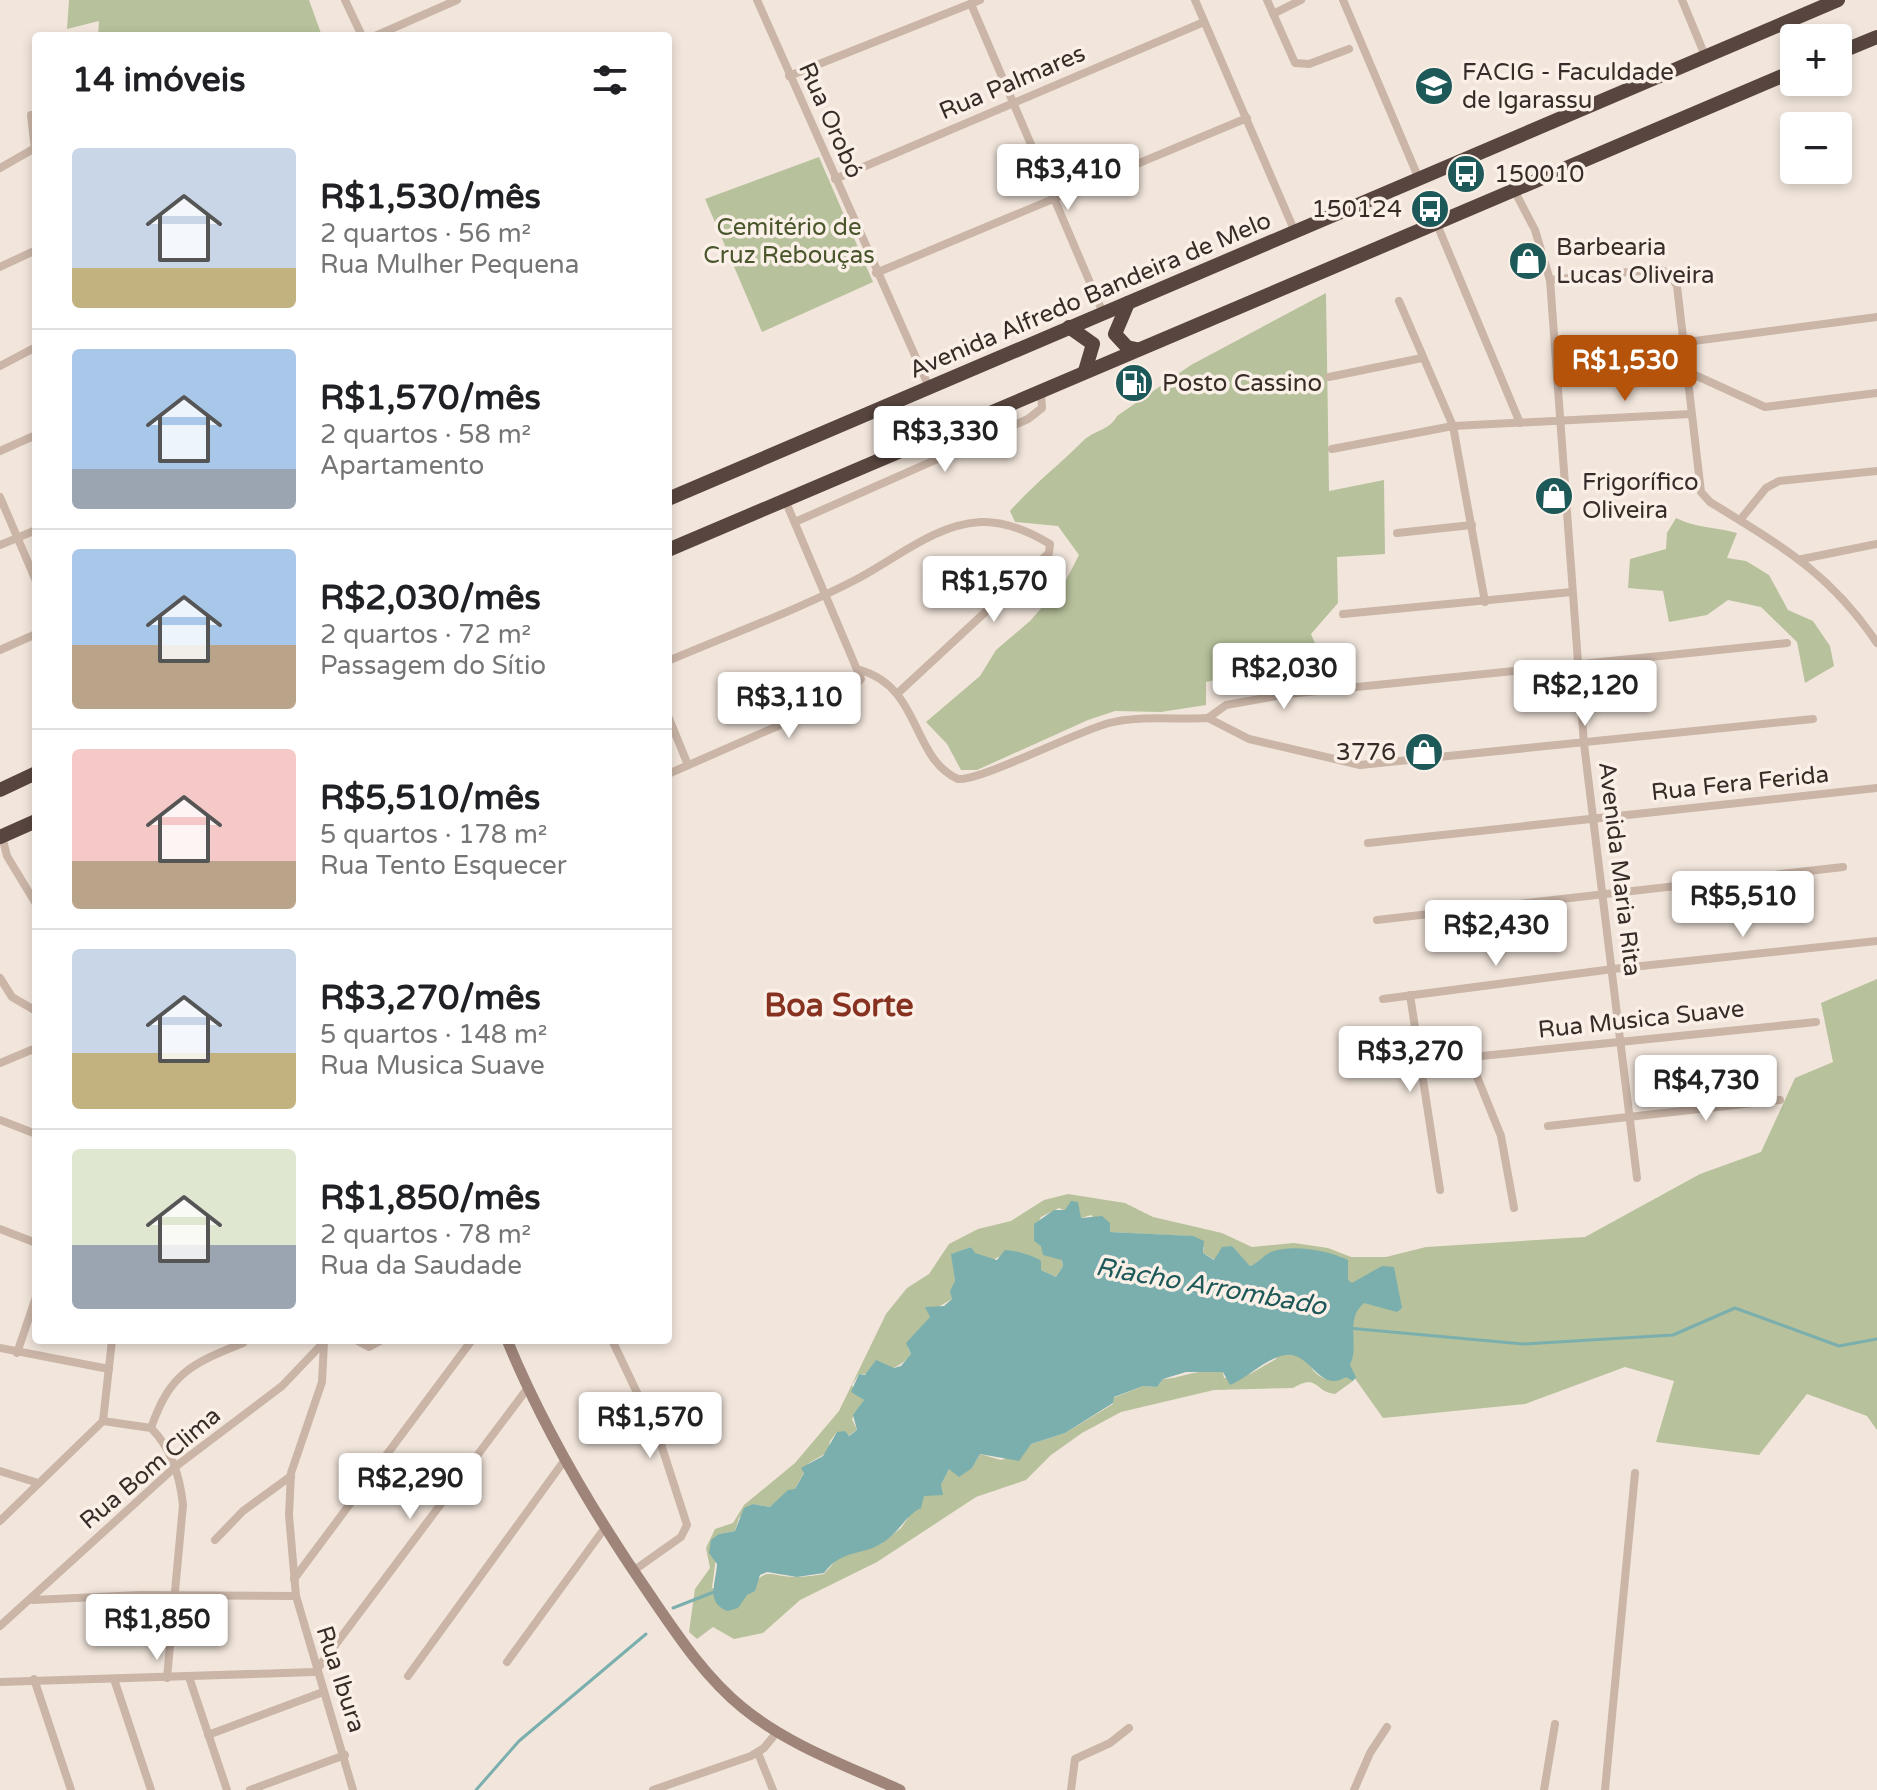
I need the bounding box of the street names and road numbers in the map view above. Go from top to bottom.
street label: Rua Palmares [935,39,1090,126]
street label: Rua Orobó [792,58,869,183]
street label: Avenida Alfredo Bandeira de Melo [905,206,1275,385]
street label: Avenida Maria Rita [1592,760,1647,978]
street label: Rua Fera Ferida [1650,760,1830,807]
street label: Rua Musica Suave [1536,994,1746,1045]
street label: Rua Bom Clima [74,1401,227,1536]
street label: Rua Ibura [310,1622,371,1736]

